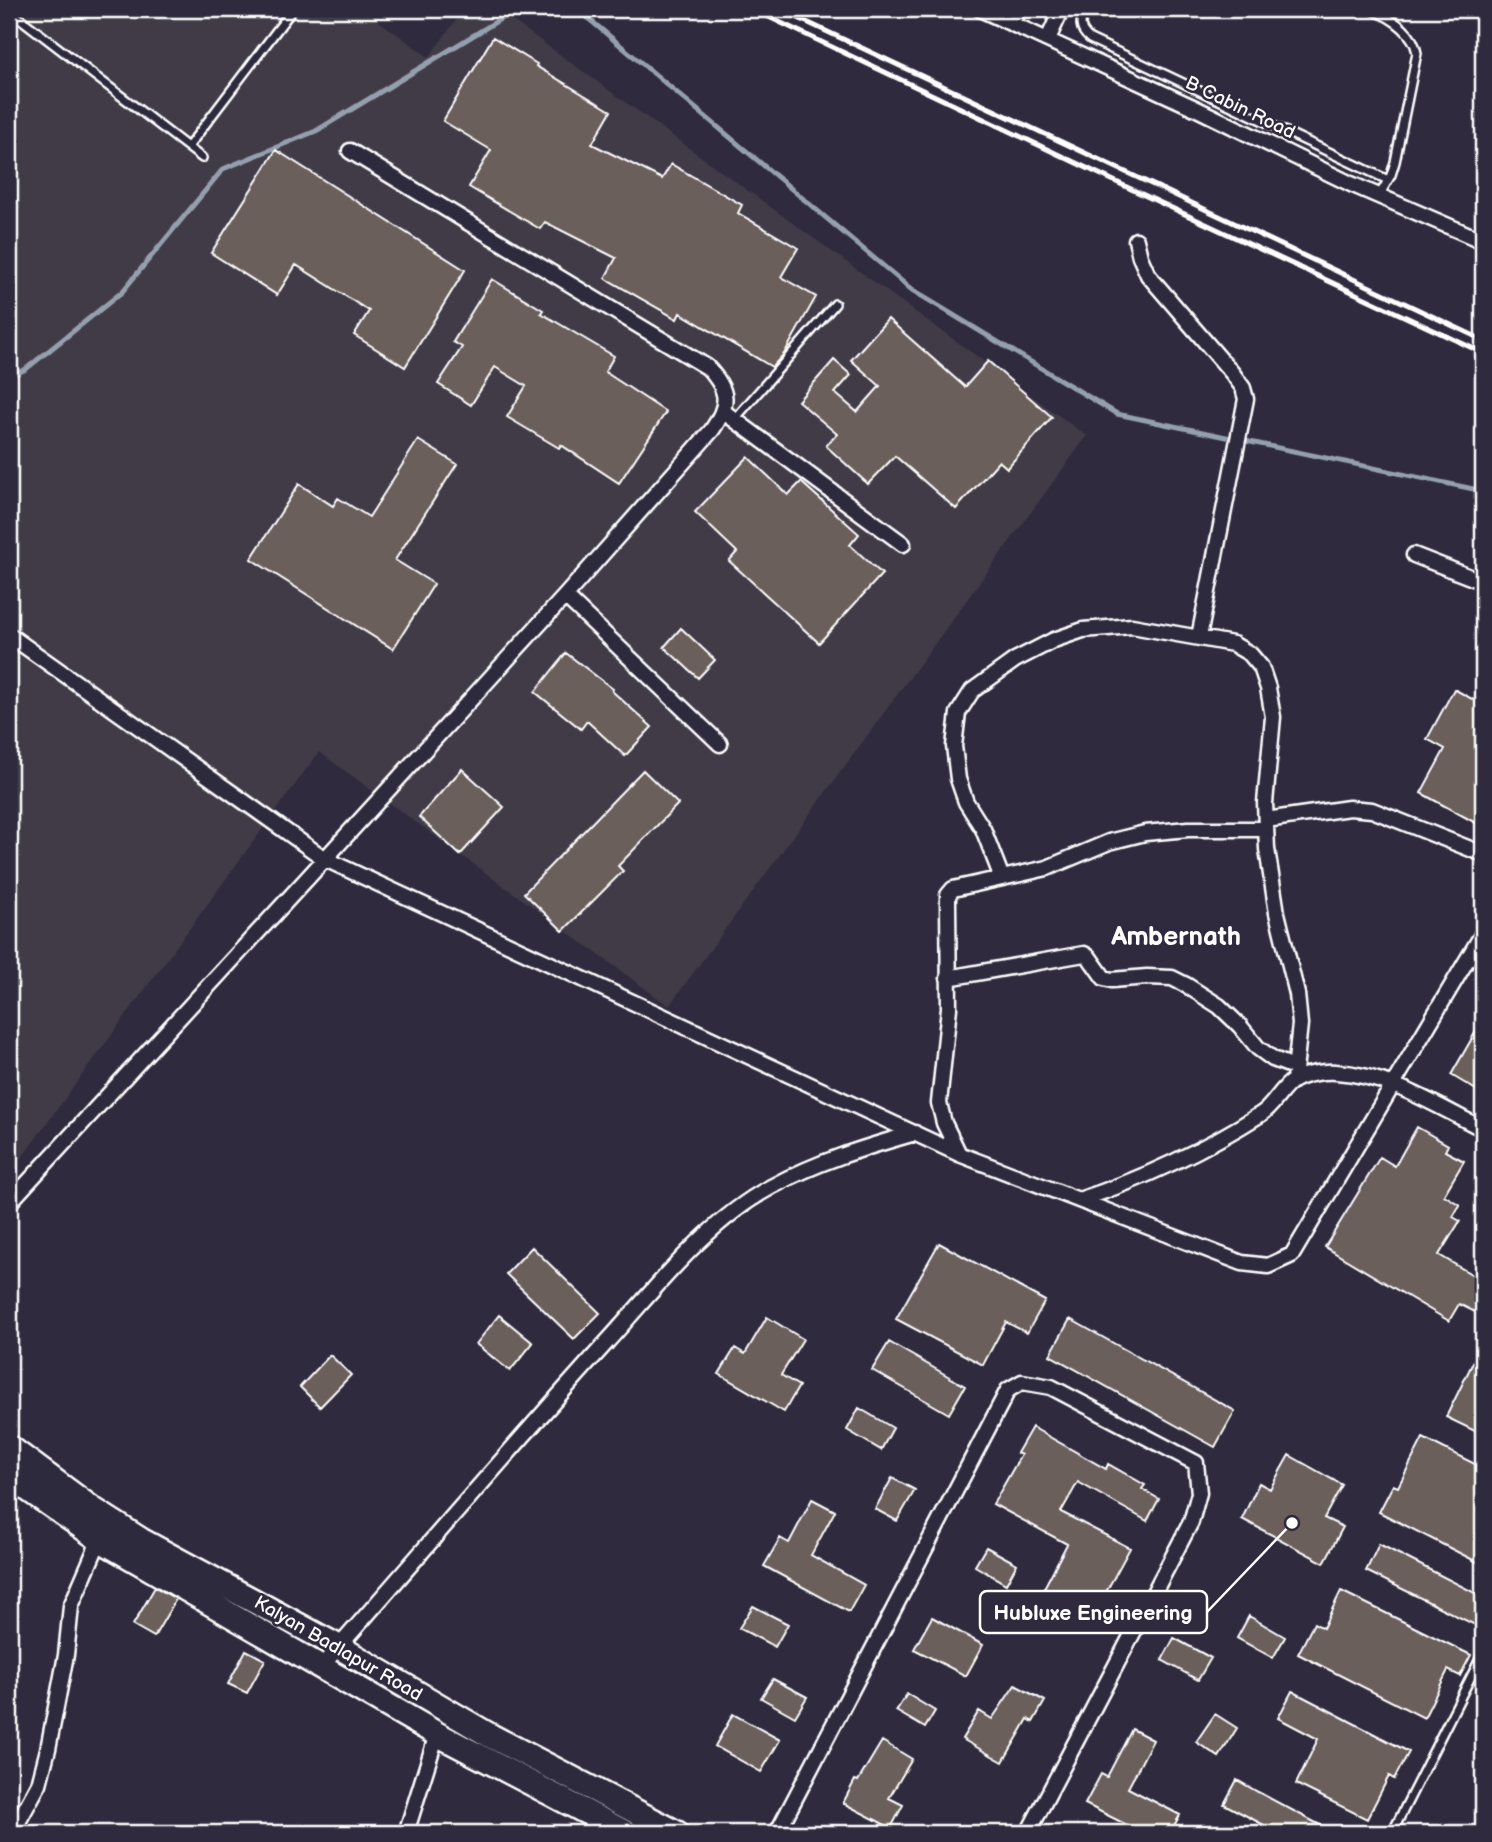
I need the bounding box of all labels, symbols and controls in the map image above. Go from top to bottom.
street label: B Cabin Road [1181,72,1299,144]
district label: Ambernath [1110,922,1241,953]
street label: Kalyan Badlapur Road [250,1591,426,1707]
callout: Hubluxe Engineering [980,1591,1207,1633]
text: Hubluxe Engineering [994,1601,1192,1626]

